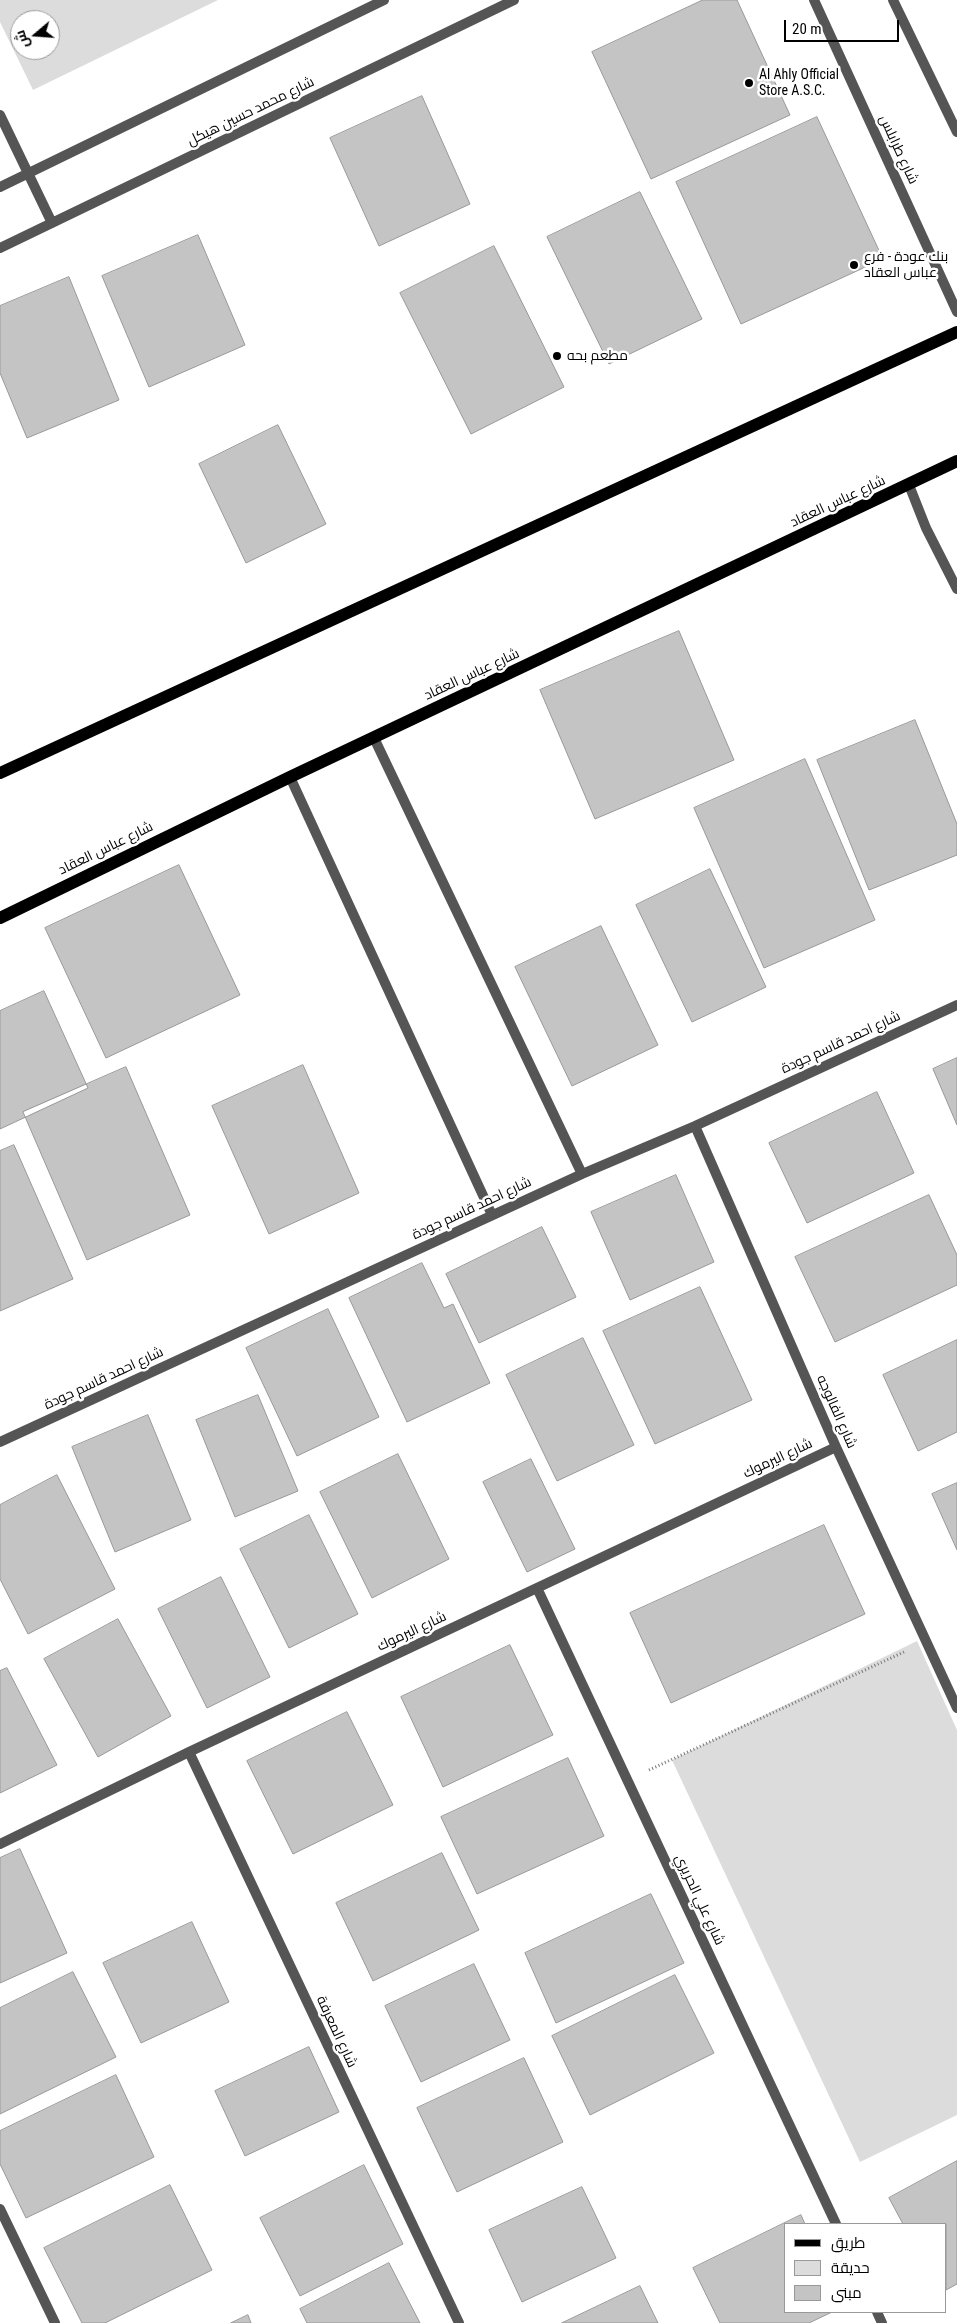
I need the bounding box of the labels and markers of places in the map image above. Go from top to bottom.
place label: Al Ahly Official Store A.S.C. [759,67,839,100]
marker: Al Ahly Official Store A.S.C. [743,77,755,89]
place label: بنك عودة - فرع عباس العقاد [864,249,948,282]
marker: بنك عودة - فرع عباس العقاد [848,259,860,271]
place label: مطعم بحه [567,348,628,364]
marker: مطعم بحه [551,350,563,362]

